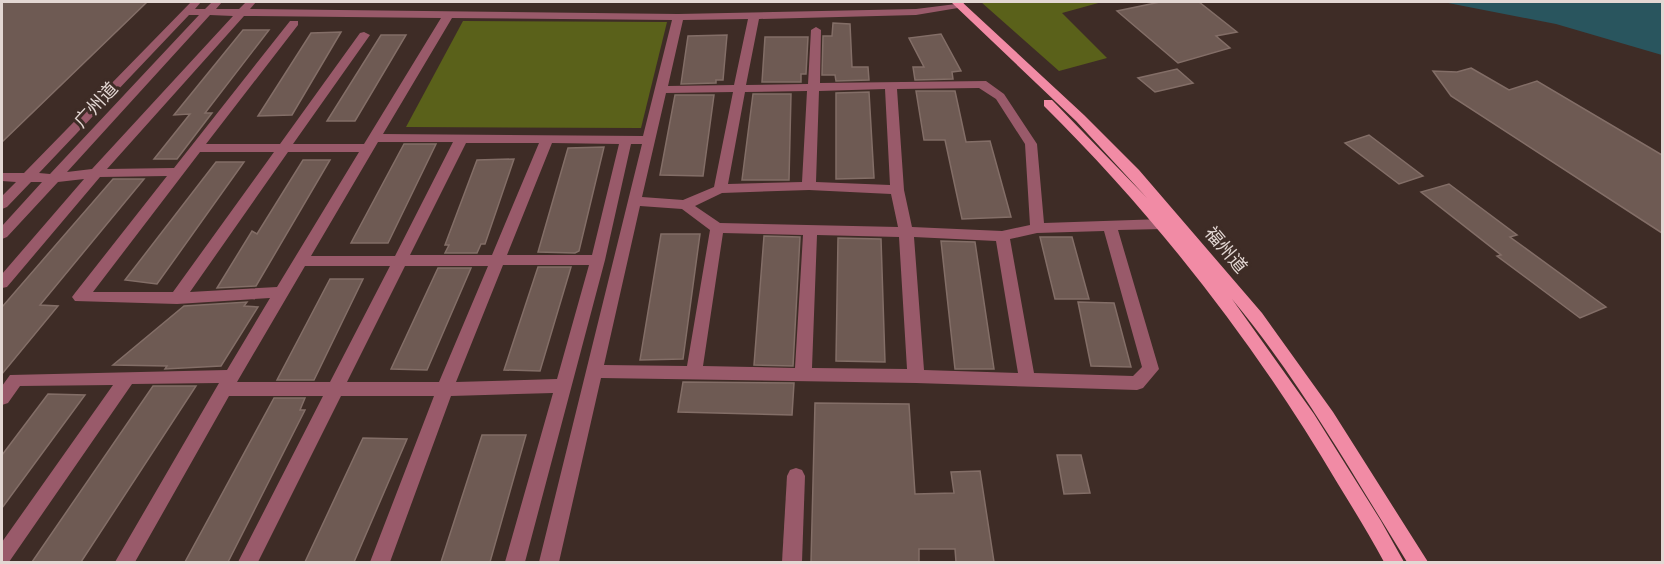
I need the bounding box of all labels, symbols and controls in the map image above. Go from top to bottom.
street label: 广州道 [70,78,122,132]
street label: 福州道 [1200,222,1252,278]

